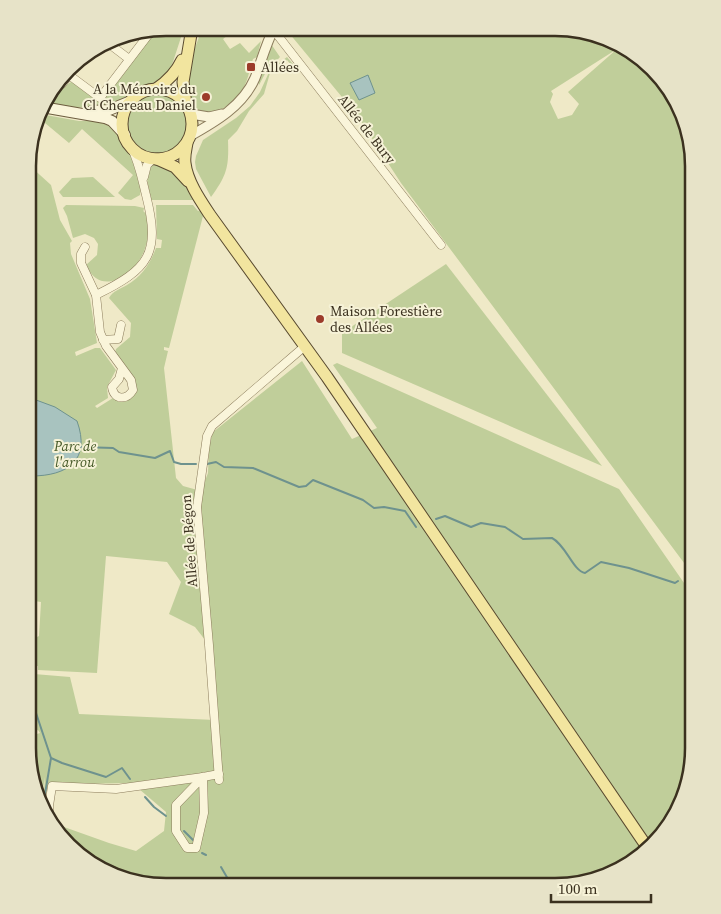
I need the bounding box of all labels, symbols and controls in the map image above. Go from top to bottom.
place label: Allées [261,57,299,77]
marker: Allées [245,61,257,73]
place label: A la Mémoire du Cl Chereau Daniel [83,79,196,115]
street label: Allée de Bury [333,90,401,169]
marker: A la Mémoire du Cl Chereau Daniel [200,91,212,103]
place label: Maison Forestière des Allées [330,301,442,337]
marker: Maison Forestière des Allées [314,313,326,325]
park label: Parc de l'arrou [53,436,96,472]
street label: Allée de Bégon [176,494,202,588]
scale bar [551,872,651,904]
text: 100 m [558,878,598,899]

